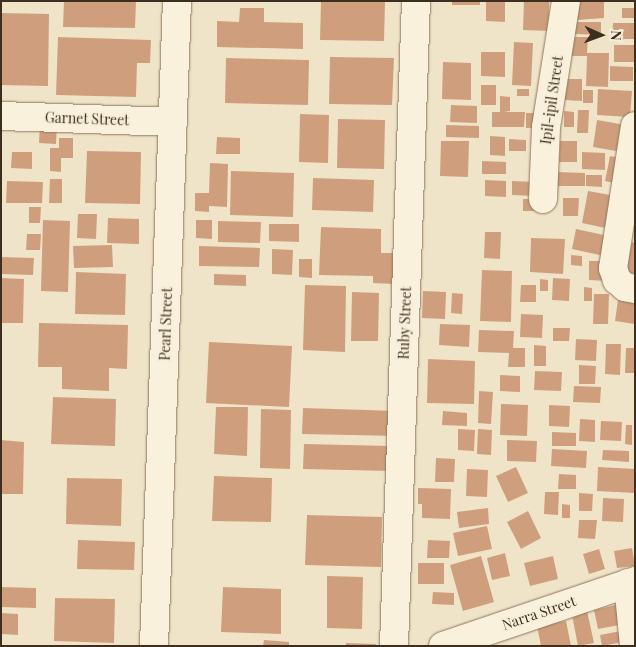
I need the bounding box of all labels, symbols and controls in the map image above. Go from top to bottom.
north arrow [576,10,626,60]
text: N [607,30,626,41]
street label: Ipil-ipil Street [537,55,567,145]
street label: Garnet Street [45,109,129,129]
street label: Ruby Street [395,286,415,360]
street label: Pearl Street [156,287,176,361]
street label: Narra Street [500,593,578,633]

